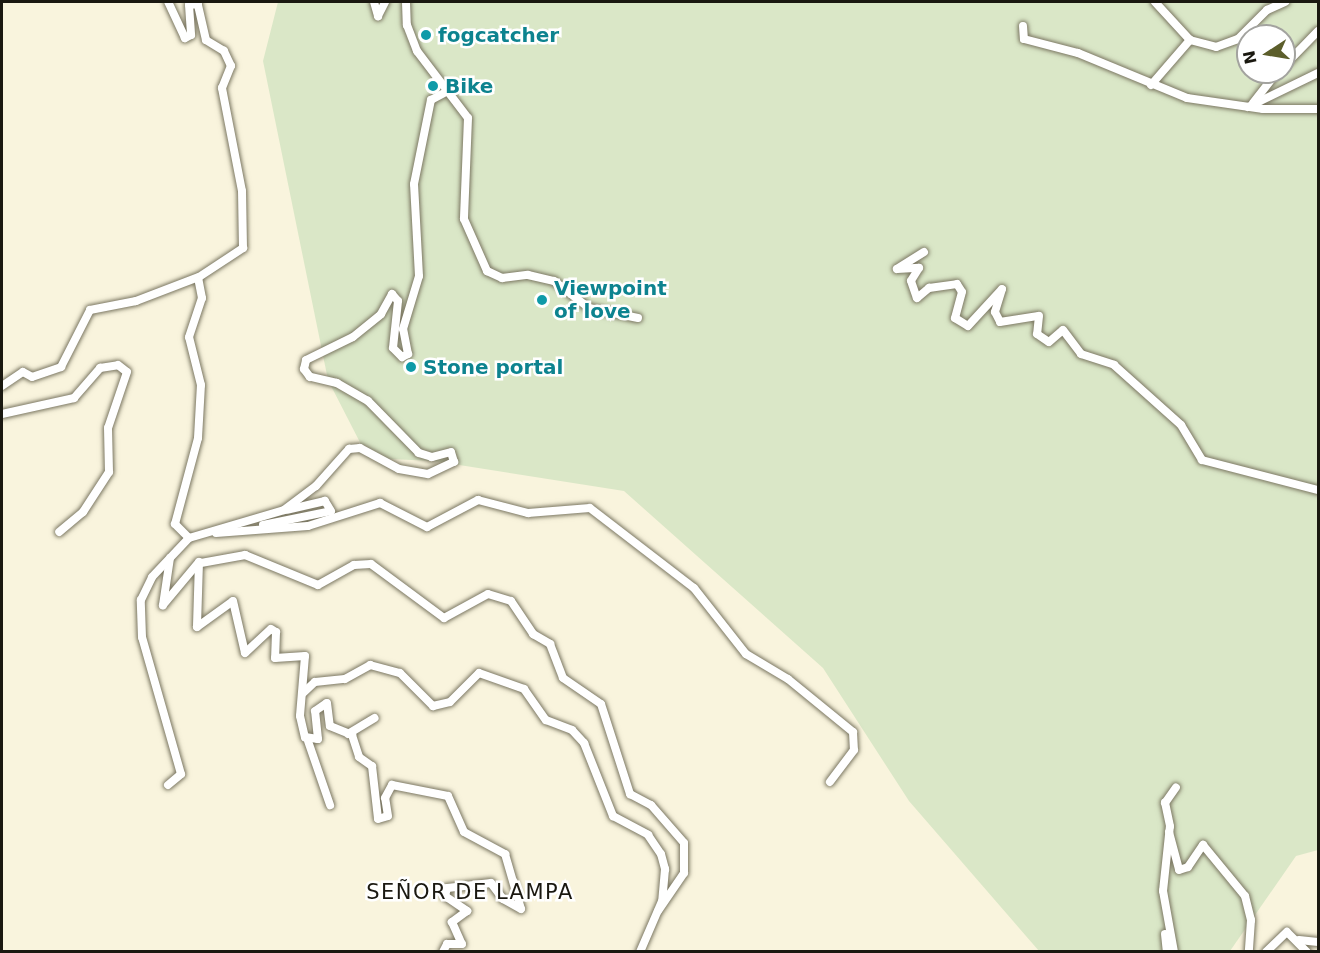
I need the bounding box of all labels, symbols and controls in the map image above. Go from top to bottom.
place label: fogcatcher [438,23,559,47]
north arrow [1236,24,1296,84]
marker: fogcatcher [419,28,433,42]
text: N [1239,49,1261,66]
place label: Bike [445,74,493,98]
marker: Bike [426,79,440,93]
place label: Viewpoint of love [554,276,667,323]
marker: Viewpoint of love [535,293,549,307]
place label: Stone portal [423,355,563,379]
marker: Stone portal [404,360,418,374]
district label: SEÑOR DE LAMPA [366,879,574,905]

